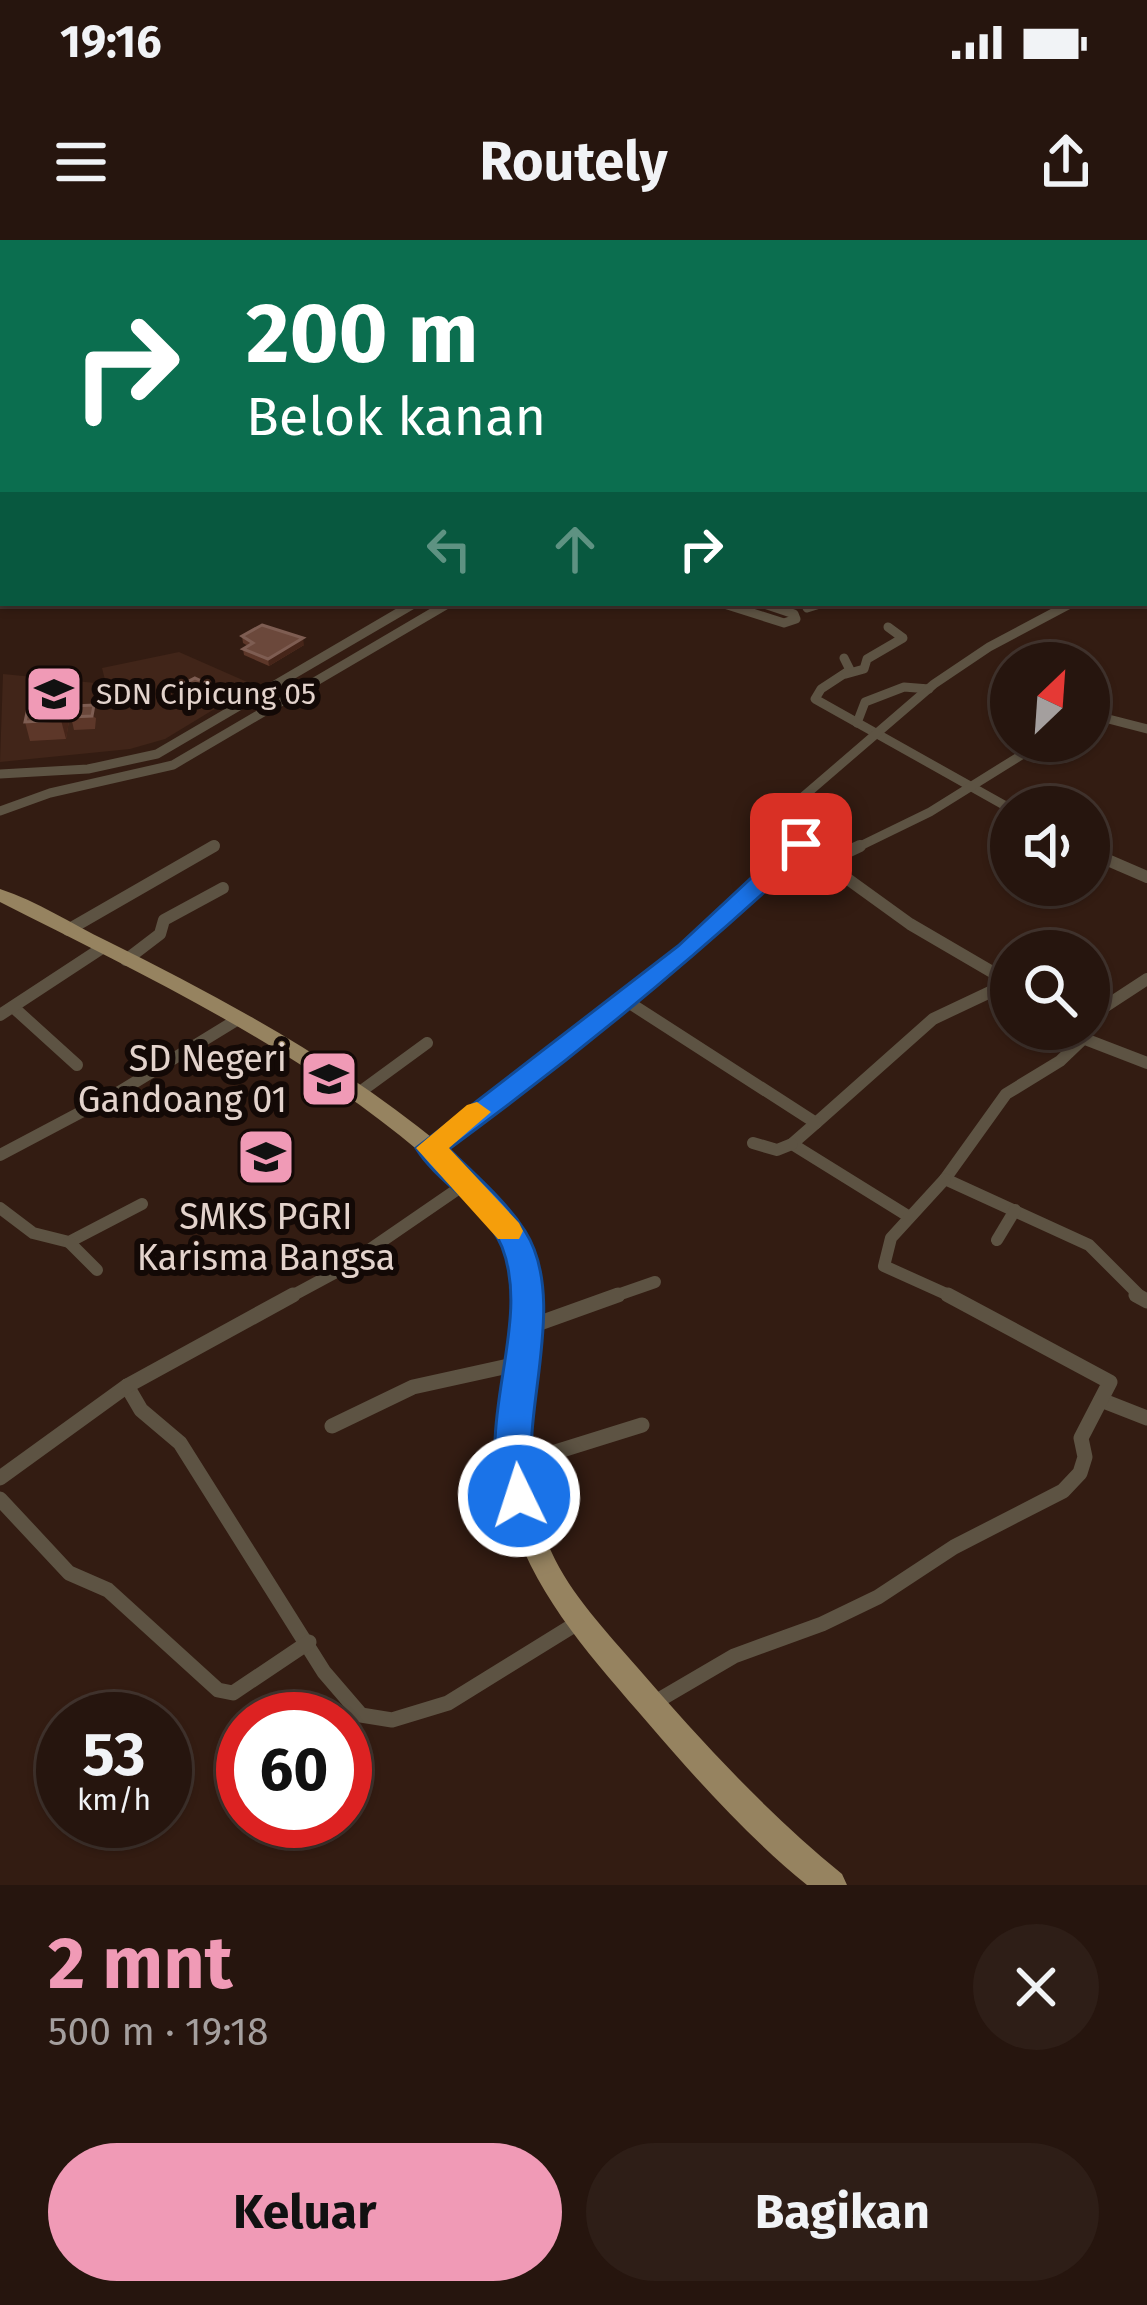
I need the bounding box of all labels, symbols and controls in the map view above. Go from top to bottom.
text: 19:16 [60,15,162,69]
icon: menu [48,129,114,195]
icon: share [1033,129,1099,195]
text: Routely [479,130,668,194]
text: 200 m [246,283,479,384]
icon: right [48,288,204,444]
text: Belok kanan [246,385,546,449]
icon: left [416,516,482,582]
icon: ahead [542,516,608,582]
icon: right [668,516,734,582]
north arrow [990,642,1110,762]
map controls [990,642,1110,1050]
school or university icon: SDN Cipicung 05 [23,663,85,725]
place label: SDN Cipicung 05 [96,676,316,712]
button: sound [990,786,1110,906]
pin [750,793,852,895]
icon: arrive [768,811,834,877]
button: search [990,930,1110,1050]
place label: SD Negeri Gandoang 01 [78,1037,287,1122]
school or university icon: SD Negeri Gandoang 01 [298,1048,360,1110]
school or university icon: SMKS PGRI Karisma Bangsa [235,1126,297,1188]
place label: SMKS PGRI Karisma Bangsa [137,1195,395,1280]
position arrow [456,1433,582,1559]
speed limit sign: 60 [216,1692,372,1848]
text: 53 [83,1719,145,1791]
text: km/h [77,1782,151,1818]
text: 2 mnt [48,1921,232,2007]
button: close [973,1924,1099,2050]
text: 500 m · 19:18 [48,2009,268,2055]
button: Keluar [48,2143,562,2281]
button: Bagikan [586,2143,1099,2281]

